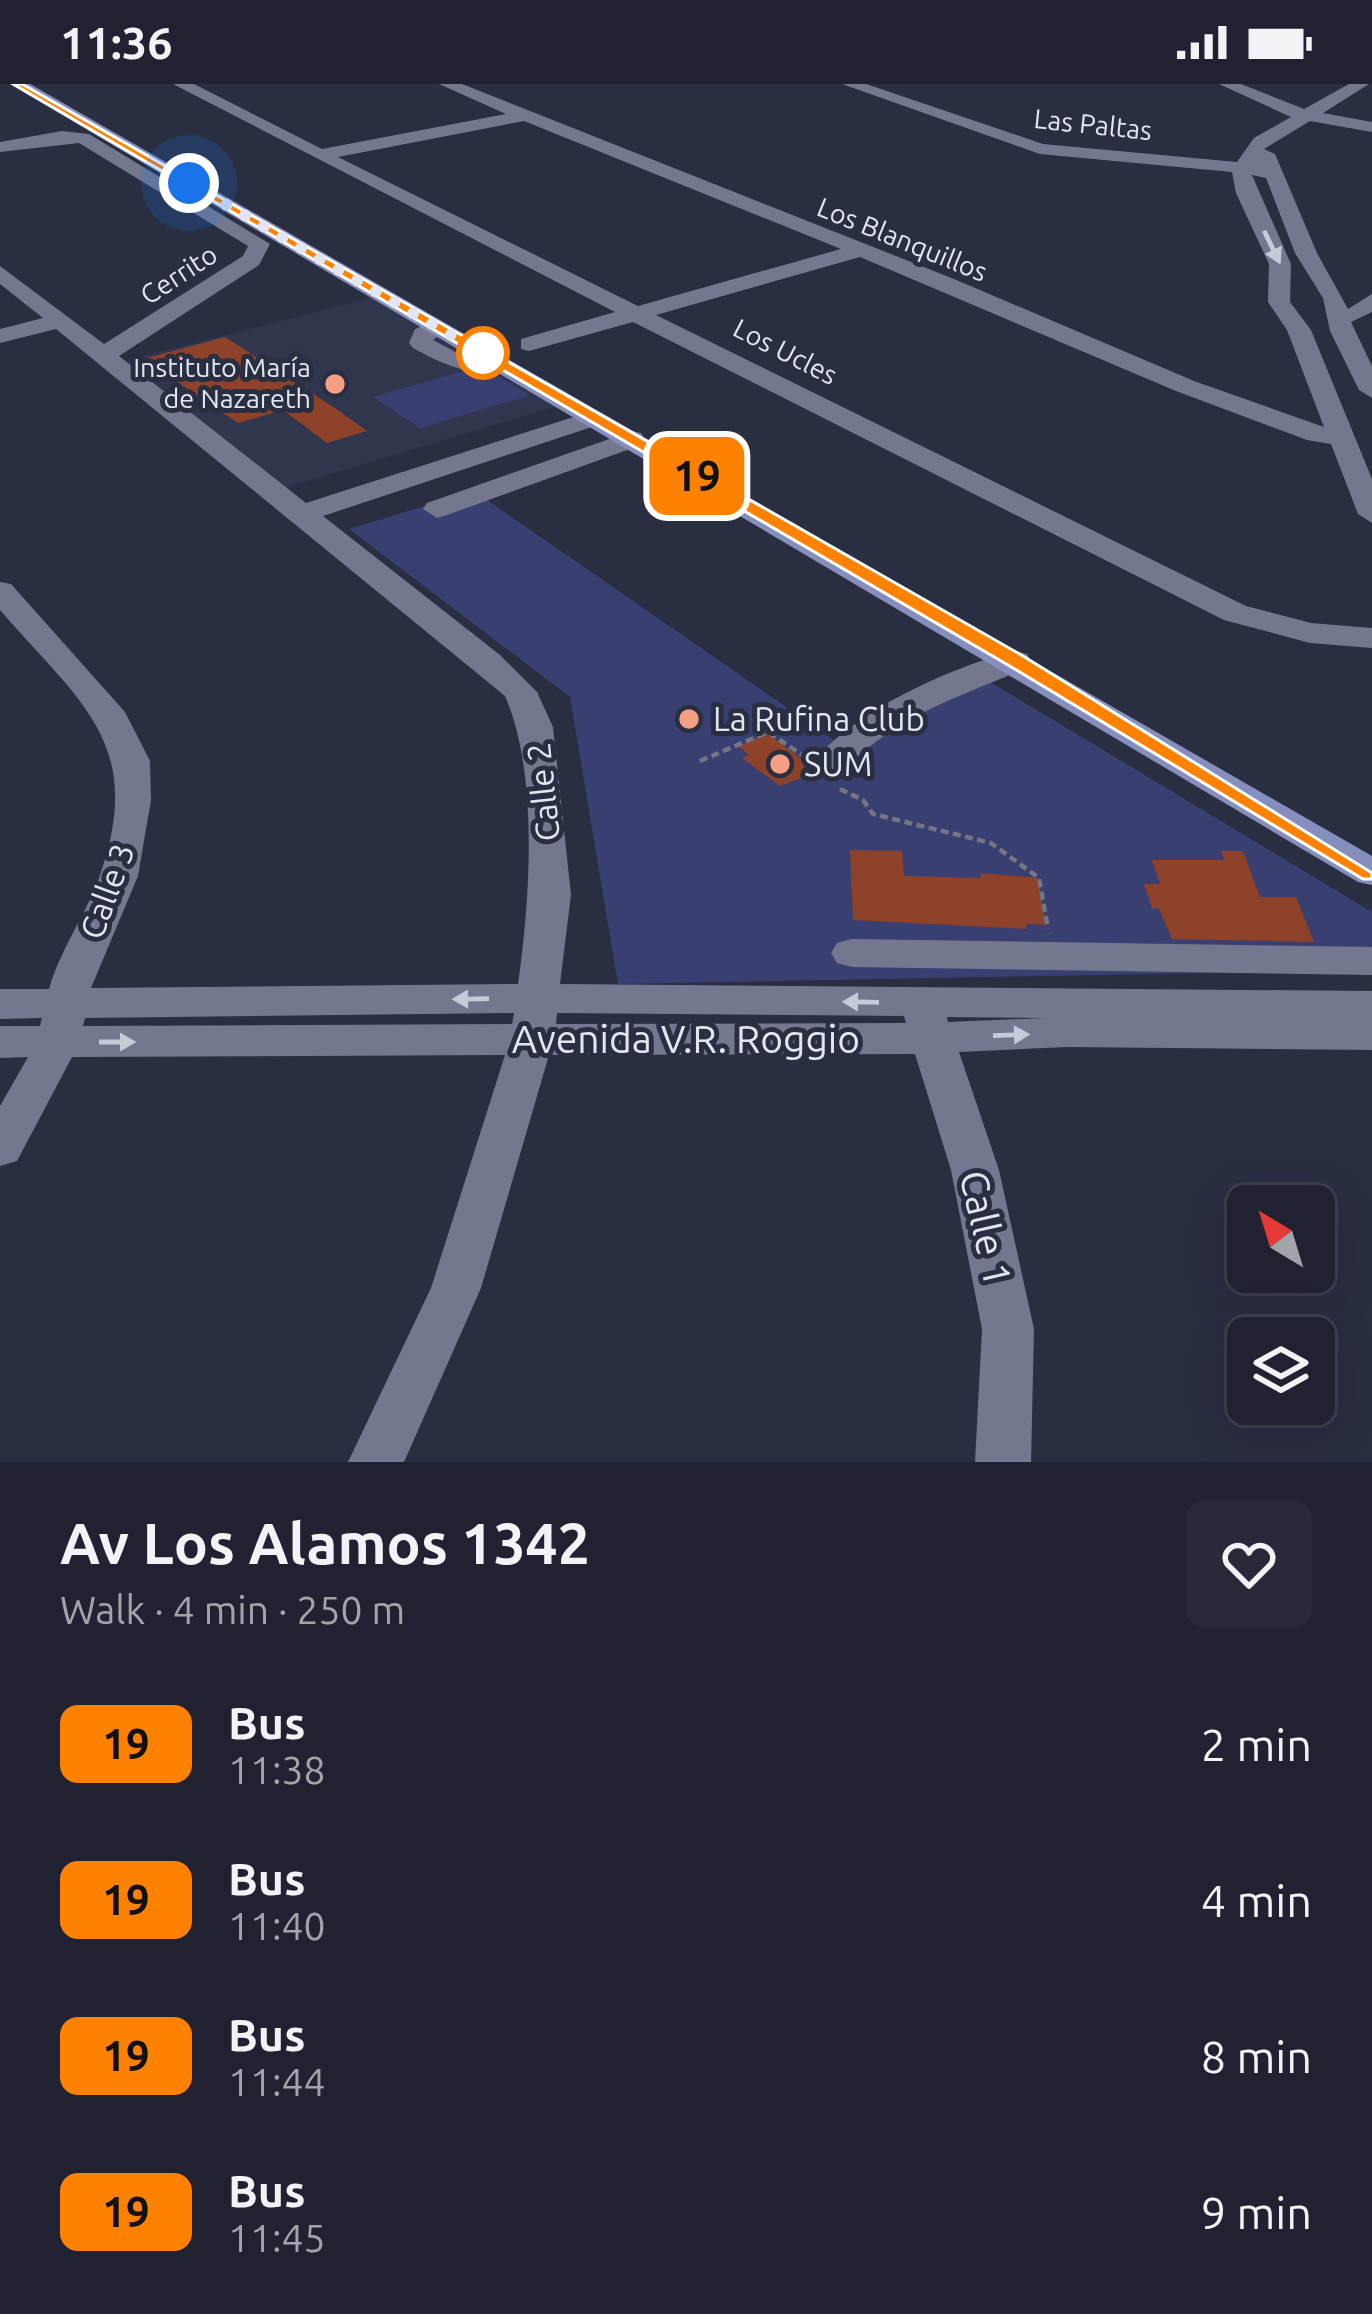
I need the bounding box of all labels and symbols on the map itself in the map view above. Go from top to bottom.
street label: Las Paltas [1033,103,1154,145]
your location [159,153,219,213]
street label: Los Blanquillos [813,191,992,287]
one-way arrow [1262,230,1282,265]
street label: Cerrito [135,238,222,310]
street label: Los Ucles [729,312,842,390]
unlabelled marker [458,328,508,378]
place label: Instituto María de Nazareth [133,352,311,413]
marker: Instituto María de Nazareth [322,371,348,397]
line badge: 19 [643,437,751,515]
place label: La Rufina Club [713,700,925,737]
marker: La Rufina Club [676,706,702,732]
street label: Calle 2 [519,741,566,843]
place label: SUM [804,745,873,782]
marker: SUM [767,751,793,777]
street label: Calle 3 [72,838,141,944]
one-way arrow [451,989,489,1009]
one-way arrow [841,992,879,1011]
street label: Avenida V.R. Roggio [512,1017,860,1060]
one-way arrow [993,1025,1031,1044]
one-way arrow [99,1032,137,1052]
street label: Calle 1 [952,1166,1021,1290]
north arrow [1227,1185,1335,1293]

